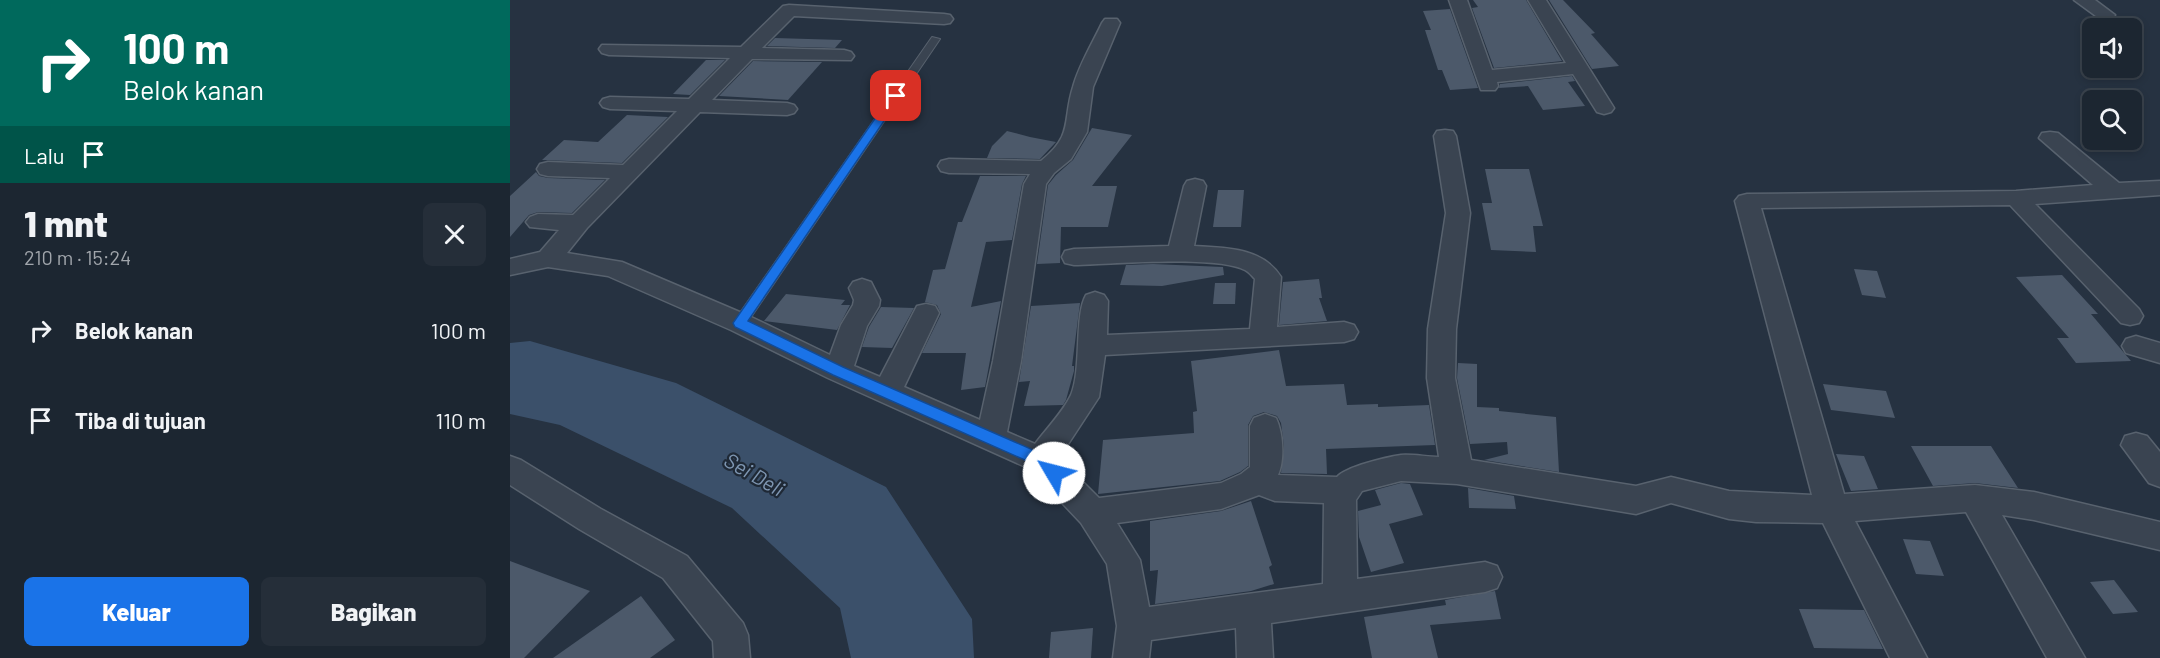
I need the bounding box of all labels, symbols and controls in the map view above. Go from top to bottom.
map controls [2082,18,2142,150]
button: sound [2082,18,2142,78]
text: 100 m [123,22,229,72]
icon: right [24,24,102,102]
pin [870,70,921,121]
text: Belok kanan [123,73,264,105]
icon: arrive [879,79,912,112]
button: search [2082,90,2142,150]
icon: arrive [77,138,110,171]
text: Lalu [24,142,65,168]
text: 1 mnt [24,201,108,244]
button: close [423,203,486,266]
text: 210 m · 15:24 [24,245,131,269]
icon: right [24,314,57,347]
text: Belok kanan [75,317,193,343]
text: 100 m [431,317,486,343]
icon: arrive [24,404,57,437]
text: Tiba di tujuan [75,407,206,433]
text: 110 m [436,407,486,433]
position arrow [1022,441,1086,505]
water label: Sei Deli [720,447,790,501]
button: Keluar [24,577,249,646]
button: Bagikan [261,577,486,646]

